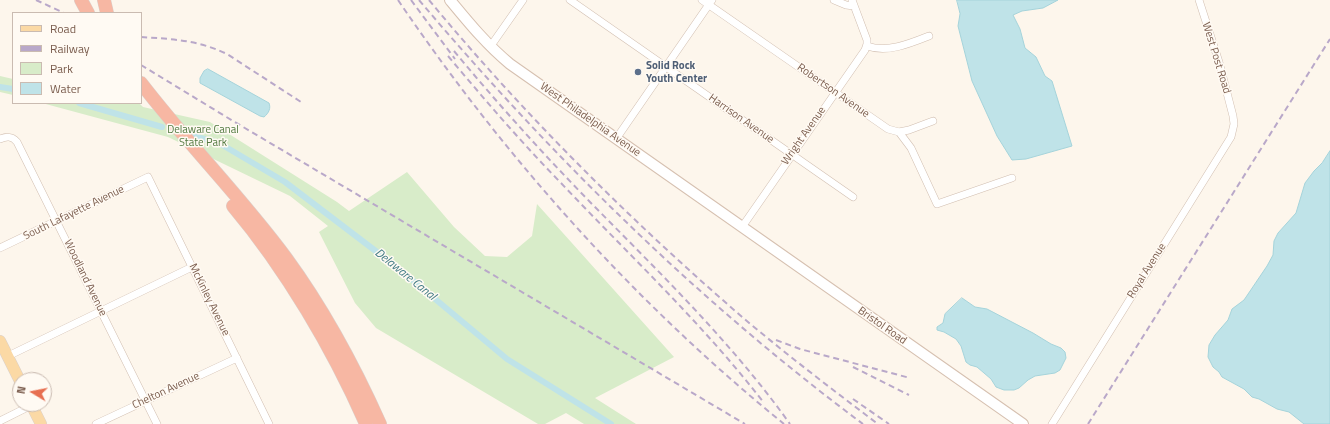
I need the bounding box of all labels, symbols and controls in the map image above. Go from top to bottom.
legend [12,12,142,104]
text: Road [50,19,76,38]
street label: West Post Road [1199,21,1233,95]
text: Railway [50,39,90,58]
text: Park [50,59,73,78]
place label: Solid Rock Youth Center [646,59,707,85]
street label: Robertson Avenue [794,61,872,121]
marker: Solid Rock Youth Center [633,67,643,77]
text: Water [50,79,81,98]
street label: West Philadelphia Avenue [537,80,643,160]
street label: Harrison Avenue [706,92,776,146]
street label: Wright Avenue [779,104,829,168]
park label: Delaware Canal State Park [167,123,239,149]
street label: South Lafayette Avenue [21,183,127,243]
street label: Woodland Avenue [61,238,109,318]
street label: Royal Avenue [1125,241,1169,301]
water label: Delaware Canal [372,246,438,304]
street label: McKinley Avenue [186,262,232,338]
street label: Bristol Road [855,304,909,348]
street label: Chelton Avenue [130,370,202,412]
north arrow [12,372,52,412]
text: N [13,385,30,395]

